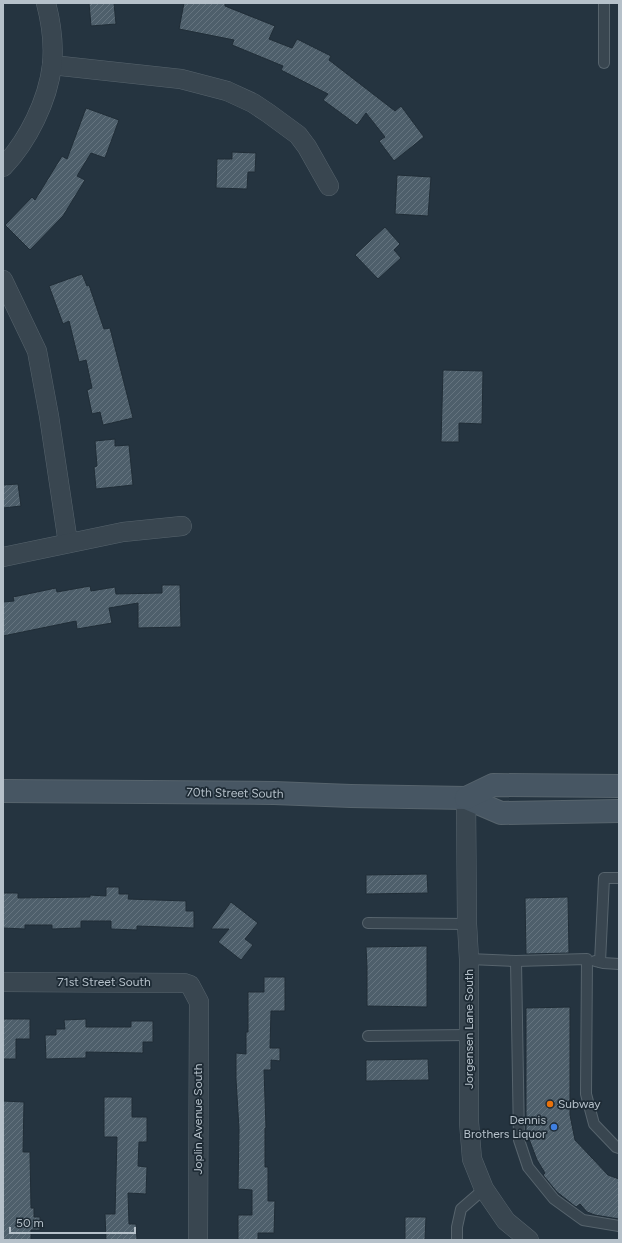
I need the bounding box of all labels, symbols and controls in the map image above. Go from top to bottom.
street label: 70th Street South [186,785,284,801]
street label: Jorgensen Lane South [462,969,476,1089]
street label: 71st Street South [57,975,151,989]
street label: Joplin Avenue South [191,1063,205,1175]
place label: Subway [558,1097,601,1111]
marker: Subway [545,1099,555,1109]
place label: Dennis Brothers Liquor [464,1113,546,1141]
marker: Dennis Brothers Liquor [549,1122,559,1132]
scale bar [10,1209,135,1235]
text: 50 m [16,1216,44,1230]

